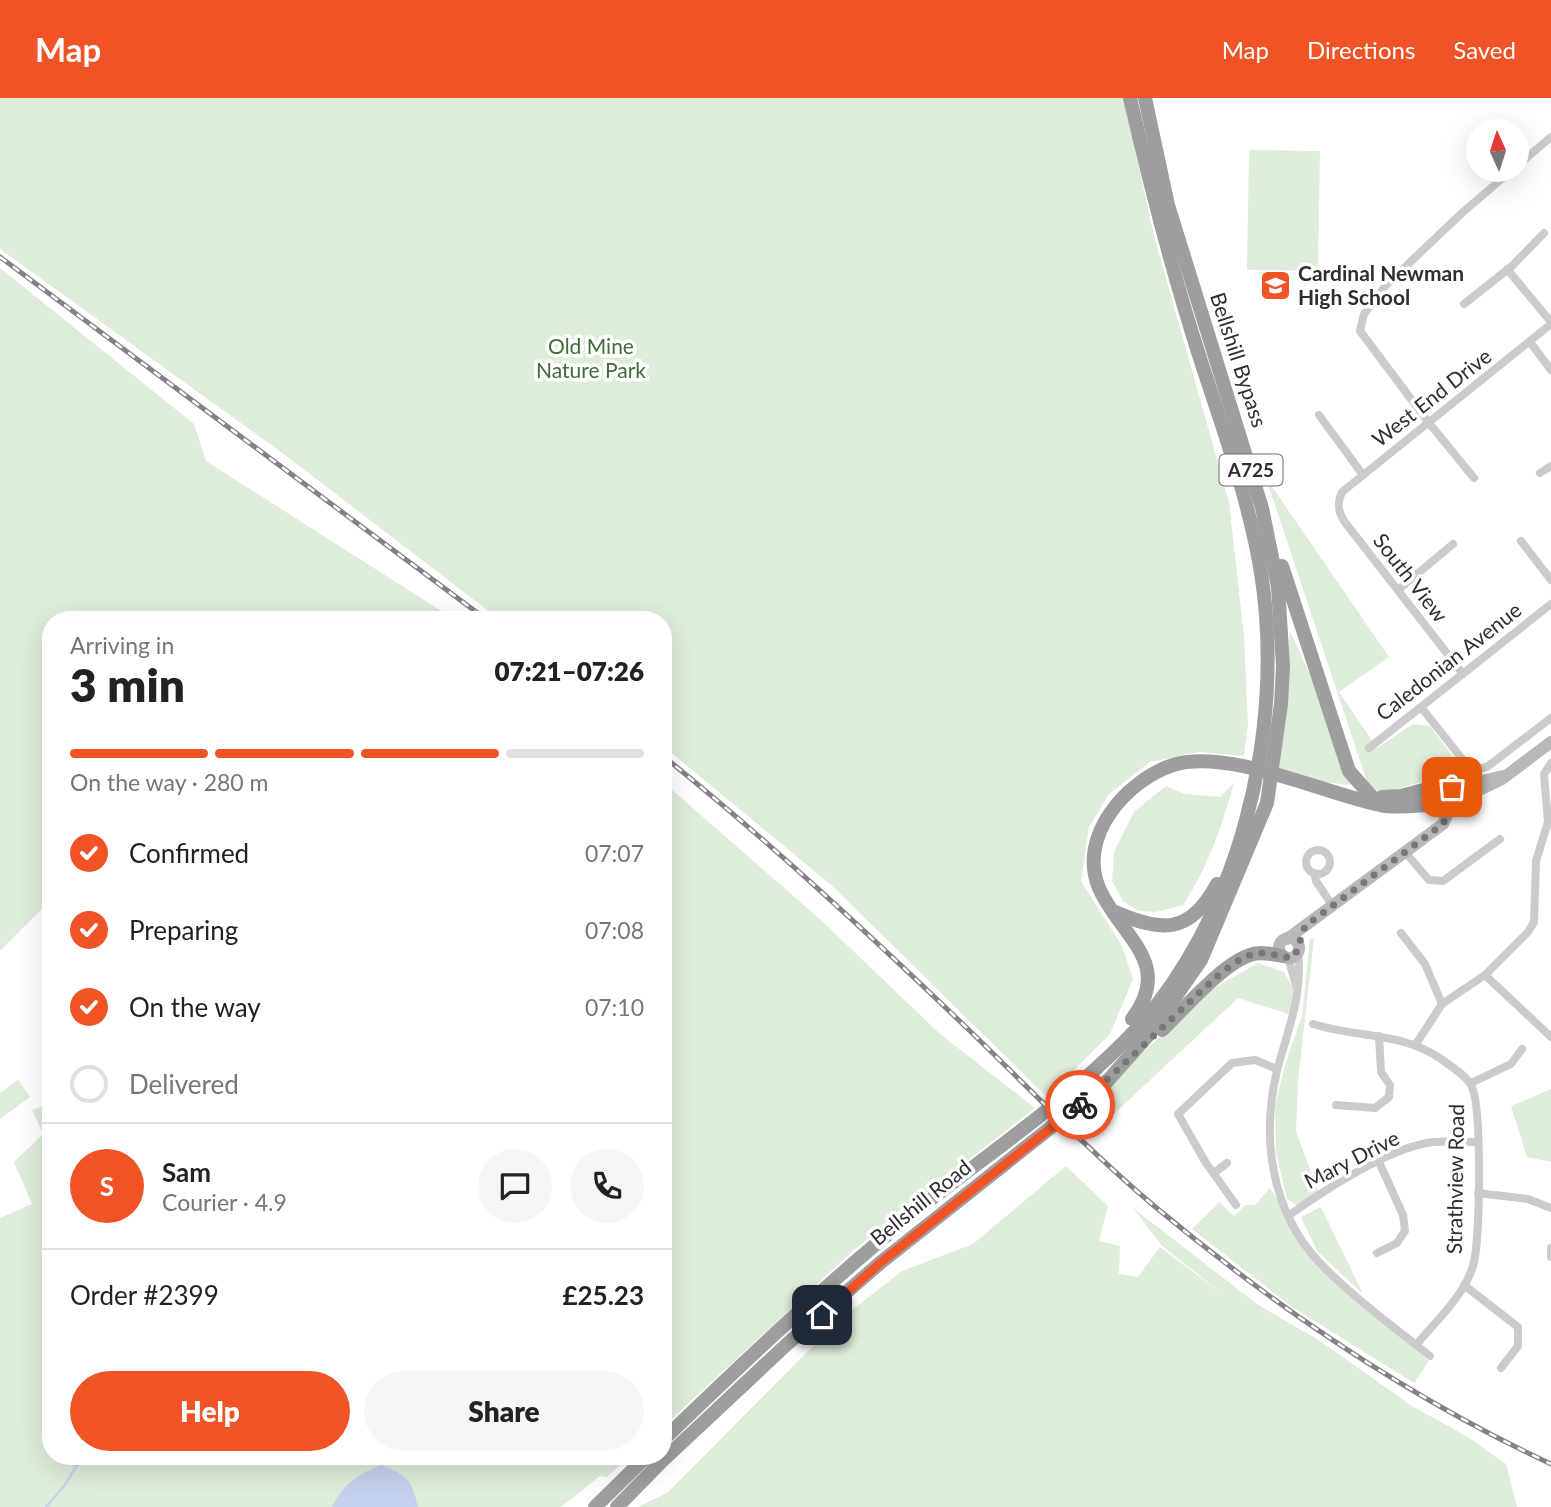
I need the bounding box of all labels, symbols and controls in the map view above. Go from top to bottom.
text: Map [35,29,101,69]
text: Map [1222,35,1269,64]
text: Directions [1307,35,1415,64]
text: Saved [1453,35,1516,64]
north arrow [1466,119,1530,182]
map controls [1466,119,1529,182]
place label: Cardinal Newman High School [1298,260,1464,309]
school or university icon: Cardinal Newman High School [1258,269,1292,303]
street label: Bellshill Bypass [1206,289,1273,430]
park label: Old Mine Nature Park [536,333,646,382]
street label: West End Drive [1366,343,1496,451]
road number: A725 [1220,454,1282,486]
street label: South View [1369,528,1454,627]
street label: Caledonian Avenue [1371,596,1526,725]
text: Arriving in [70,631,174,659]
text: 07:21–07:26 [494,655,644,687]
text: 3 min [70,657,185,712]
pin [1422,757,1482,817]
text: On the way · 280 m [70,768,269,796]
icon: bag [1433,768,1471,806]
icon: check [70,834,108,872]
text: Confirmed [129,837,249,869]
text: 07:07 [585,839,644,867]
icon: check [70,911,108,949]
text: Preparing [129,914,238,946]
text: 07:08 [585,916,644,944]
icon: check [70,988,108,1026]
text: On the way [129,991,261,1023]
text: 07:10 [585,993,644,1021]
text: Delivered [129,1068,239,1100]
courier [1045,1070,1115,1140]
icon: bike [1061,1086,1099,1124]
street label: Strathview Road [1441,1104,1468,1254]
street label: Mary Drive [1300,1124,1403,1193]
button: chat [478,1149,552,1223]
button: phone [570,1149,644,1223]
street label: Bellshill Road [865,1154,975,1250]
text: Sam [162,1156,211,1188]
text: S [100,1170,114,1202]
text: Courier · 4.9 [162,1188,287,1216]
text: Order #2399 [70,1279,219,1311]
text: £25.23 [562,1279,644,1311]
pin [792,1285,852,1345]
icon: home [803,1296,841,1334]
button: Help [70,1371,350,1451]
button: Share [364,1371,644,1451]

